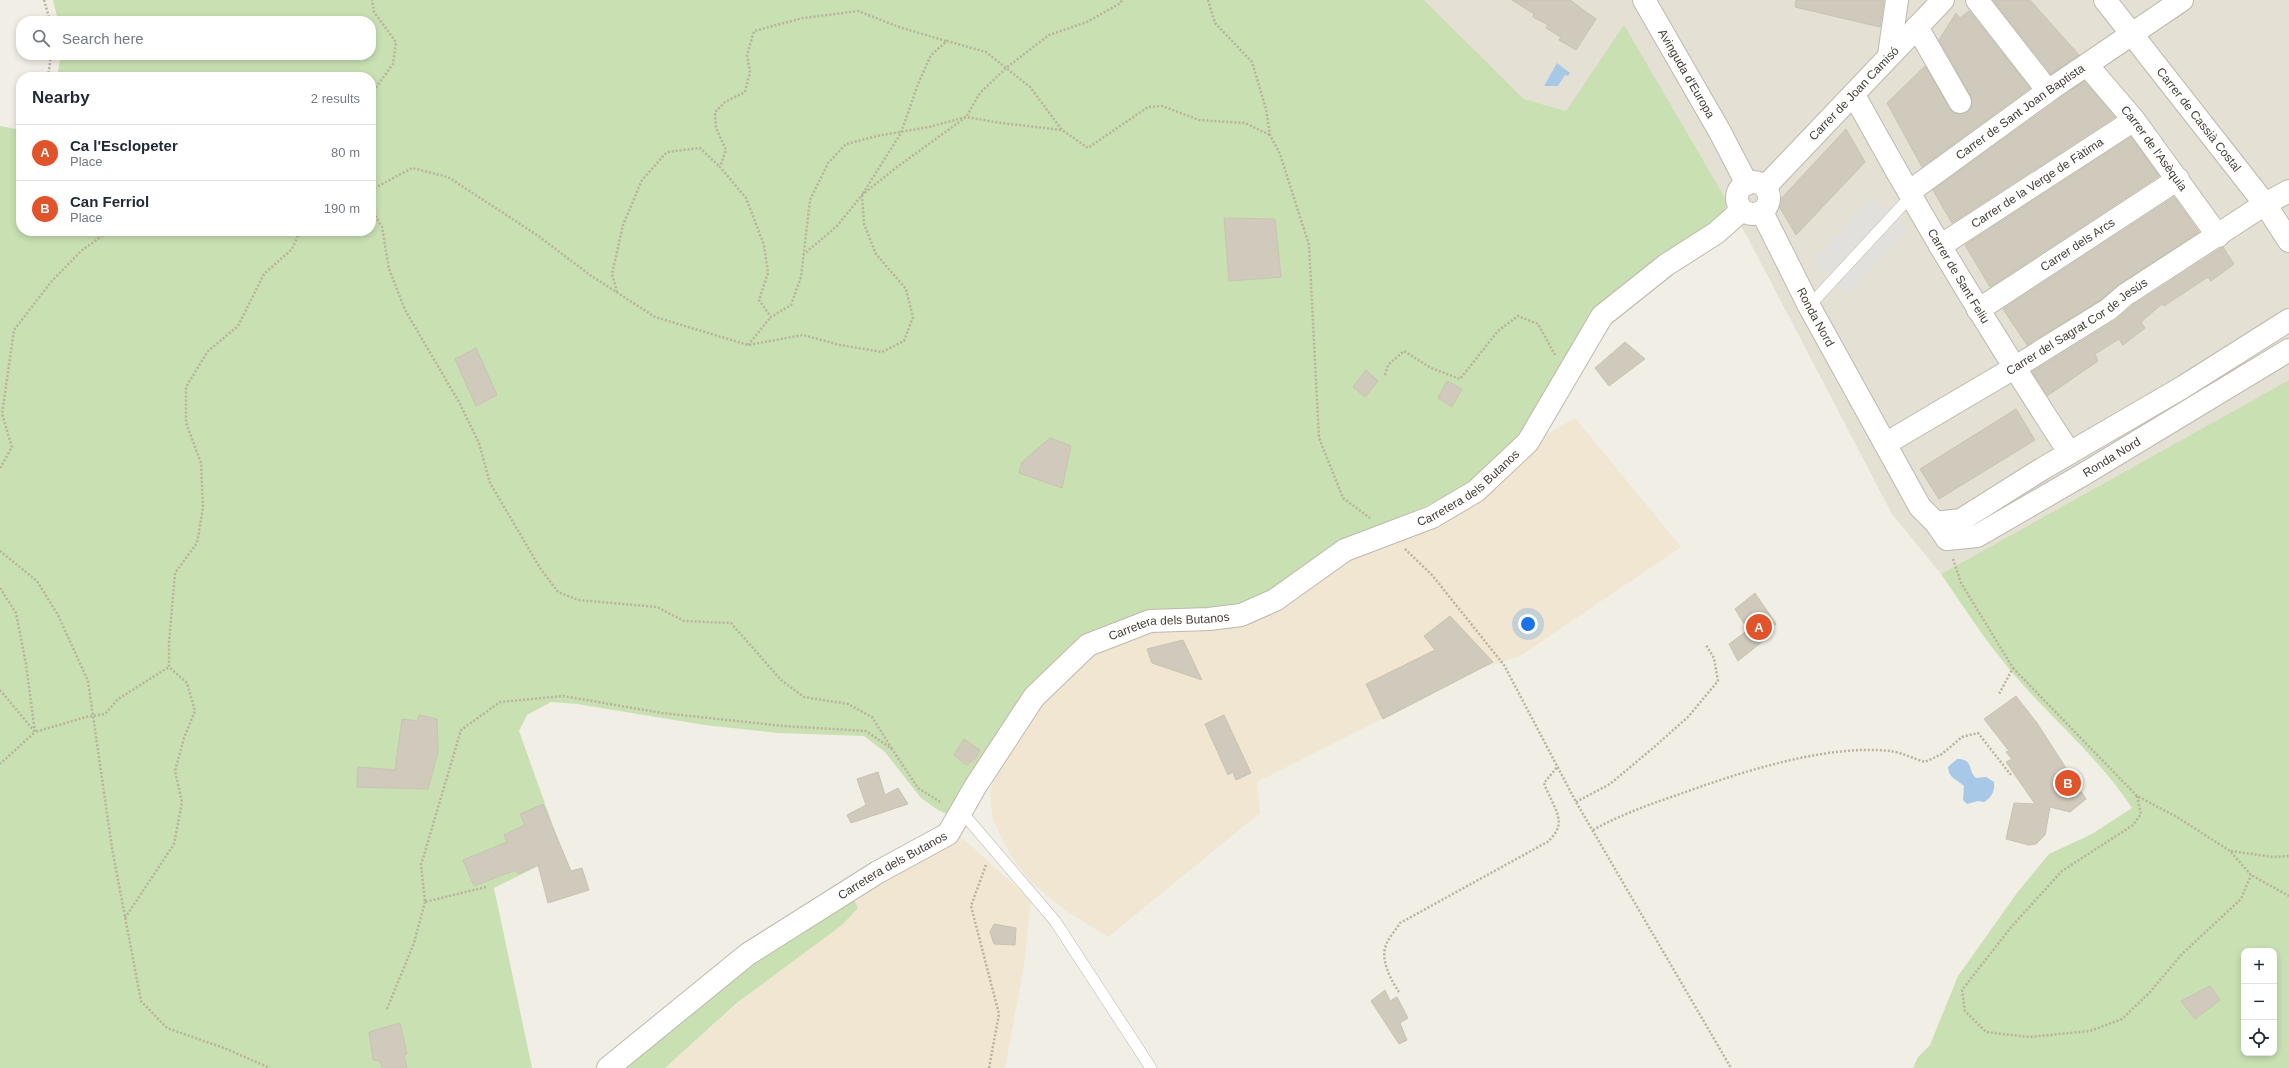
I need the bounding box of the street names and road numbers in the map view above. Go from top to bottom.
street label: Avinguda d'Europa [1655,26,1718,121]
street label: Carrer de Joan Camisó [1806,44,1902,143]
street label: Carrer de Sant Joan Baptista [1953,61,2088,163]
street label: Carrer de Cassià Costal [2154,65,2244,174]
street label: Carrer de l'Asèquia [2118,103,2190,194]
street label: Carrer de la Verge de Fàtima [1968,135,2106,231]
street label: Carrer dels Arcs [2038,215,2117,274]
street label: Carrer de Sant Feliu [1925,226,1992,326]
street label: Carrer del Sagrat Cor de Jesús [2004,275,2150,378]
street label: Ronda Nord [1794,285,1837,349]
street label: Ronda Nord [2080,434,2143,480]
street label: Carretera dels Butanos [1415,447,1522,529]
street label: Carretera dels Butanos [1106,609,1230,643]
street label: Carretera dels Butanos [835,829,950,902]

